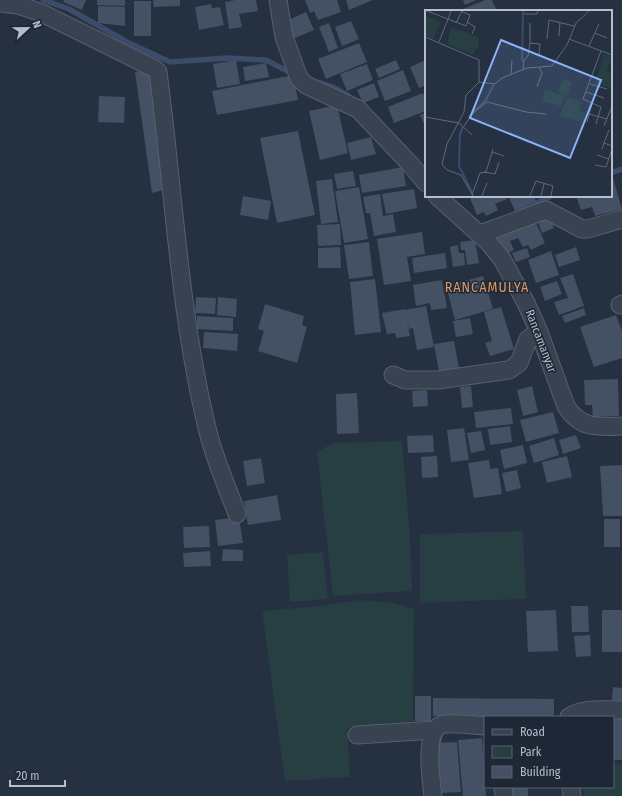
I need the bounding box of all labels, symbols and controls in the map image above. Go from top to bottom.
north arrow [8,8,48,48]
inset map [425,10,612,197]
text: N [30,19,44,30]
district label: RANCAMULYA [445,279,529,296]
street label: Rancamanyar [523,308,560,375]
legend [484,716,614,788]
text: Road [520,725,545,739]
text: Park [520,745,542,759]
scale bar [10,762,65,788]
text: Building [520,765,561,779]
text: 20 m [16,769,40,783]

